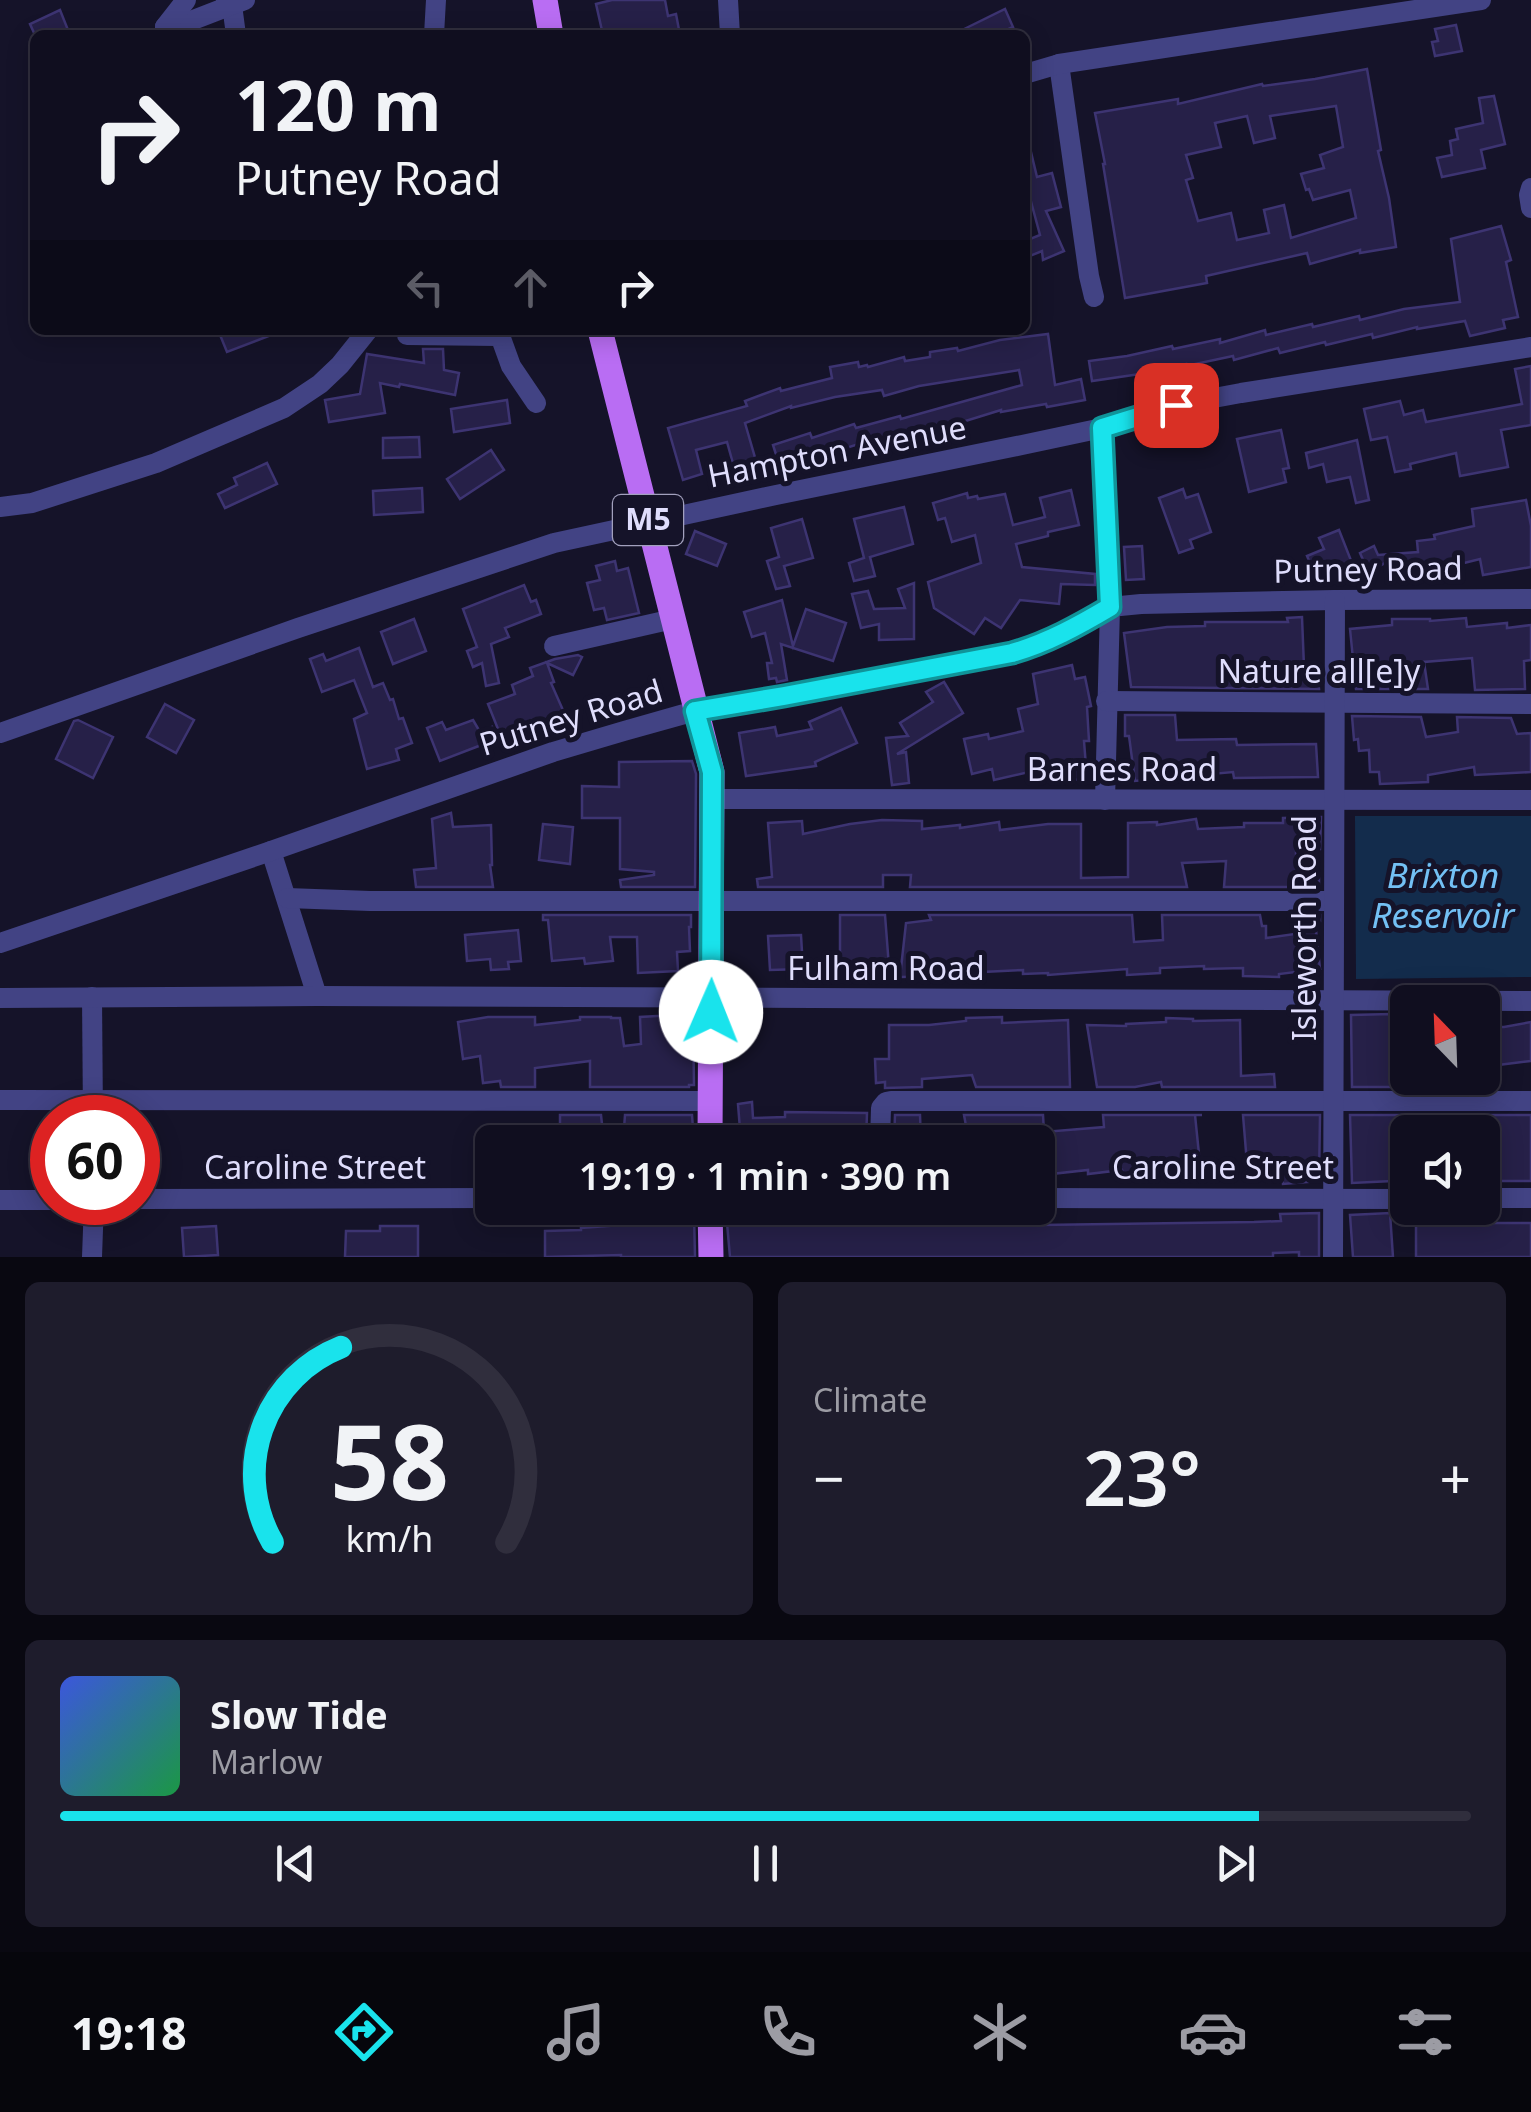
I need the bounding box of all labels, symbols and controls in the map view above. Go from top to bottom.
text: 120 m [235,56,442,152]
icon: right [70,70,200,200]
text: Putney Road [235,147,501,208]
icon: left [398,260,453,315]
icon: ahead [503,260,558,315]
icon: right [608,260,663,315]
pin [1134,363,1219,448]
icon: arrive [1149,378,1204,433]
street label: Hampton Avenue [704,404,970,497]
road number: M5 [613,495,683,545]
street label: Putney Road [1273,545,1463,592]
street label: Nature all[e]y [1218,649,1421,692]
street label: Putney Road [474,668,667,765]
street label: Barnes Road [1027,747,1217,790]
street label: Isleworth Road [1282,815,1325,1041]
water label: Brixton Reservoir [1371,851,1517,938]
street label: Fulham Road [787,946,985,989]
position arrow [659,960,763,1064]
north arrow [1390,985,1500,1095]
map controls [1390,985,1500,1225]
speed limit sign: 60 [30,1095,160,1225]
button: sound [1390,1115,1500,1225]
street label: Caroline Street [204,1145,426,1188]
street label: Caroline Street [1112,1145,1334,1188]
text: 19:19 · 1 min · 390 m [579,1149,951,1201]
text: Climate [813,1378,927,1421]
text: 58 [330,1389,448,1530]
text: 23° [1083,1426,1201,1528]
text: − [813,1440,844,1515]
text: + [1440,1440,1471,1515]
text: km/h [345,1514,433,1562]
text: Slow Tide [210,1688,388,1740]
text: Marlow [210,1740,322,1783]
icon: previous [268,1836,323,1891]
icon: pause [738,1836,793,1891]
icon: next [1208,1836,1263,1891]
icon: directions [329,1997,399,2067]
icon: music [541,1997,611,2067]
icon: phone [753,1997,823,2067]
icon: climate [965,1997,1035,2067]
icon: car [1178,1997,1248,2067]
icon: filters [1390,1997,1460,2067]
text: 19:18 [71,2002,187,2063]

